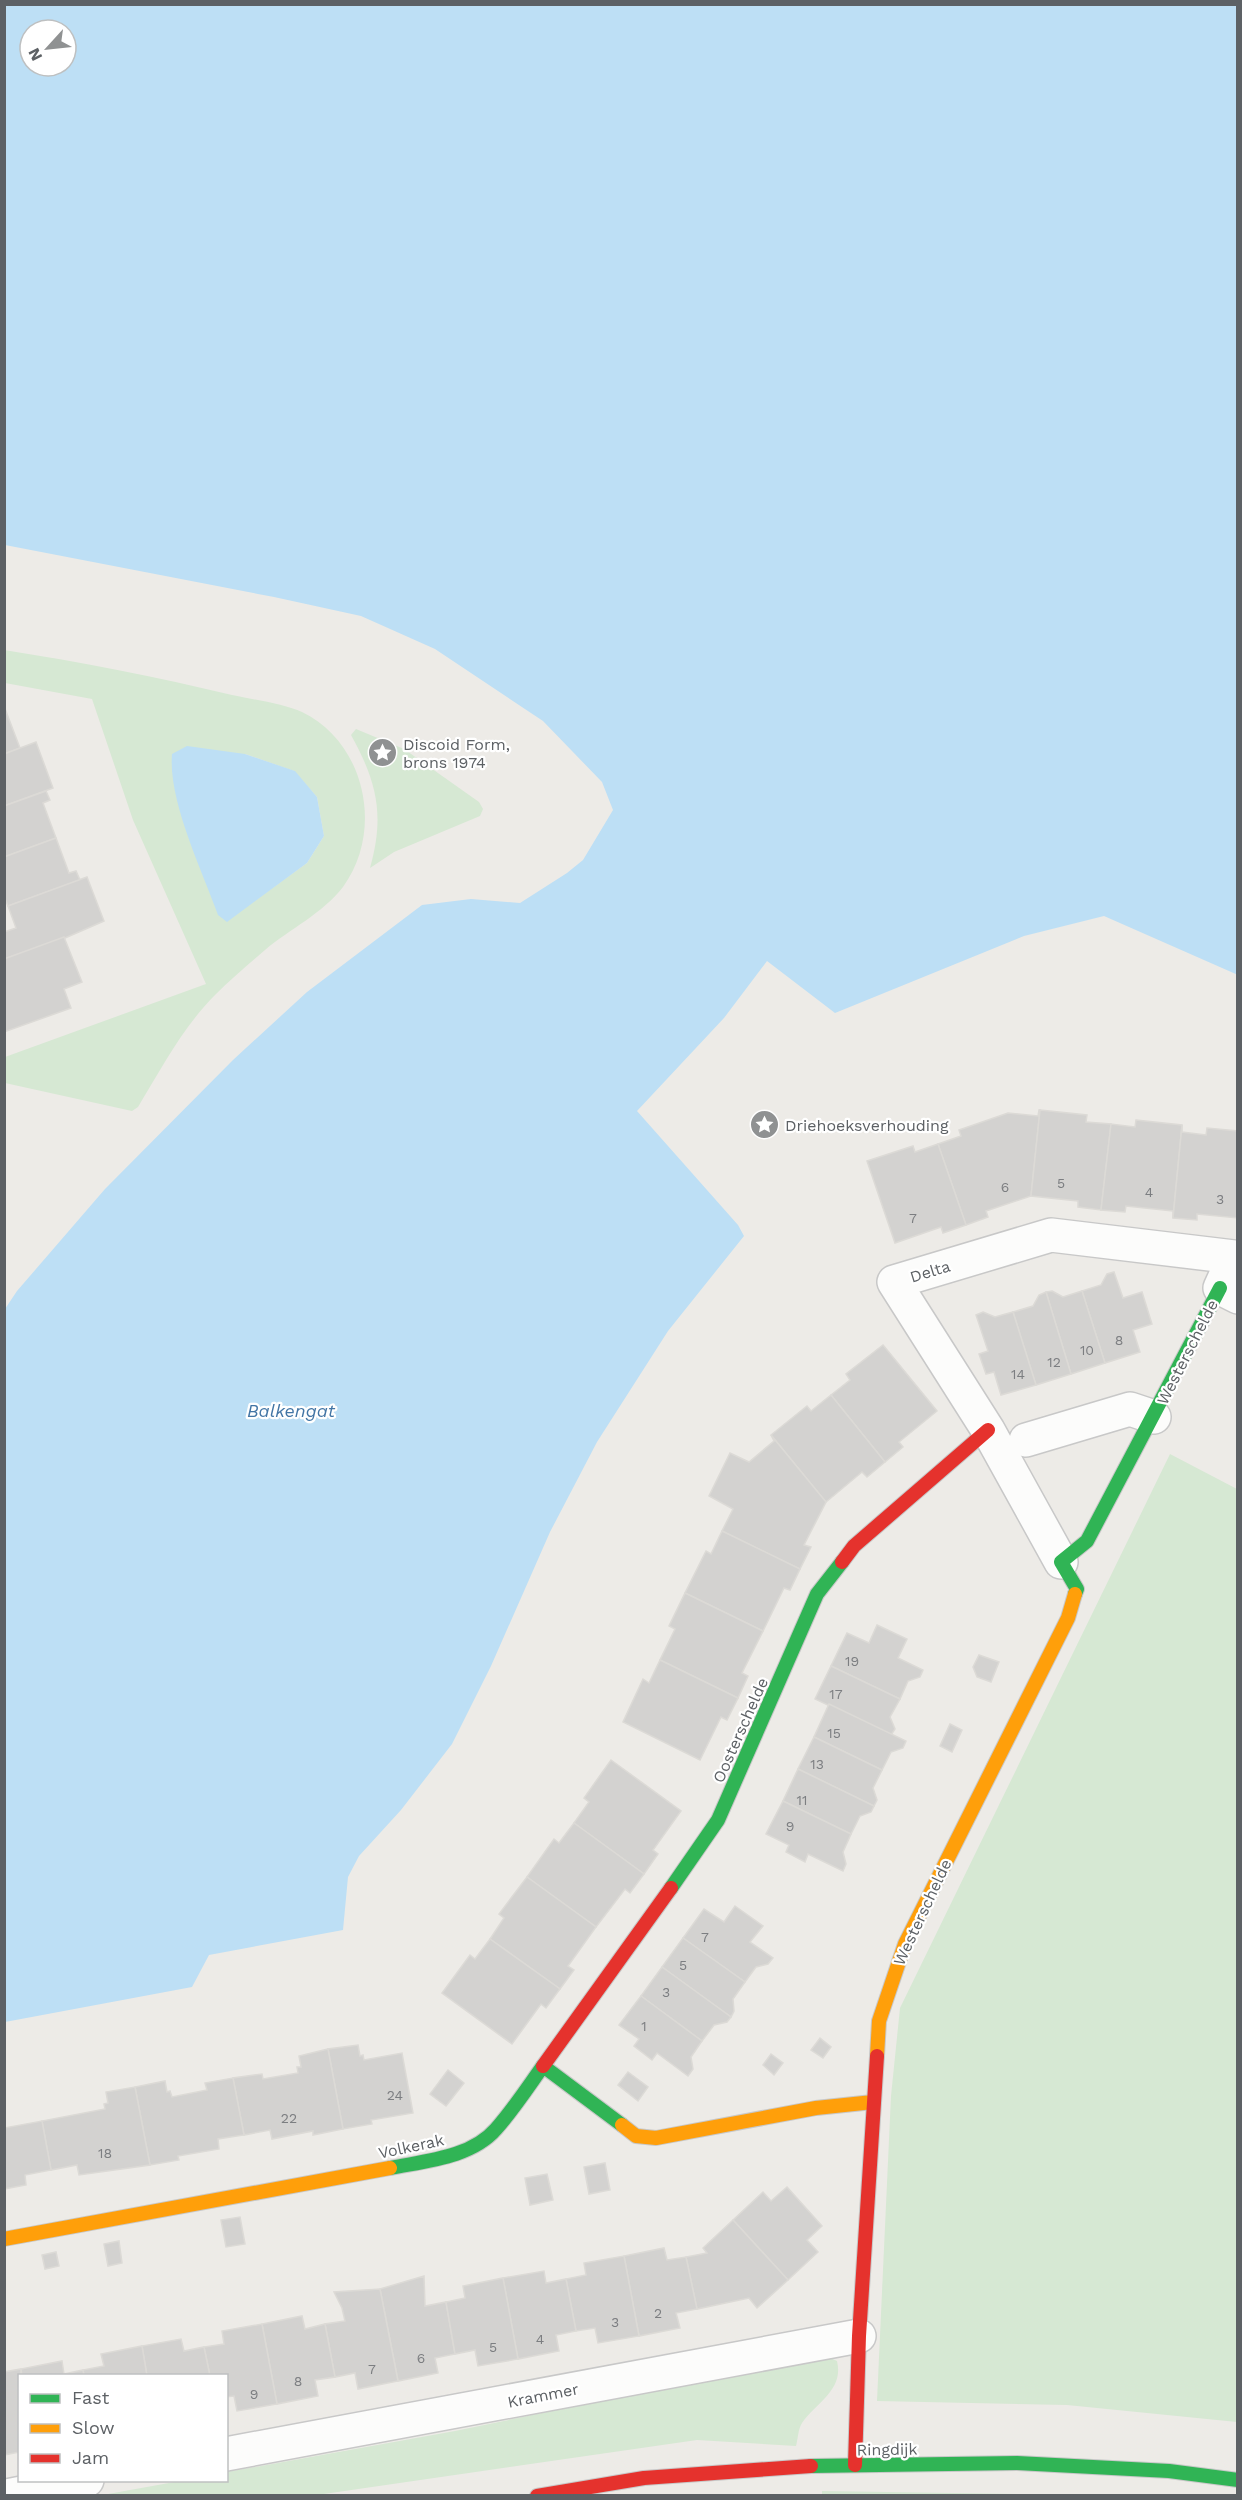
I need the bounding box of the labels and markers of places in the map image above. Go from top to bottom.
place label: Discoid Form, brons 1974 [403,735,510,772]
place icon: Discoid Form, brons 1974 [366,737,398,769]
place icon: Driehoeksverhouding [748,1109,780,1141]
place label: Driehoeksverhouding [785,1116,949,1135]

